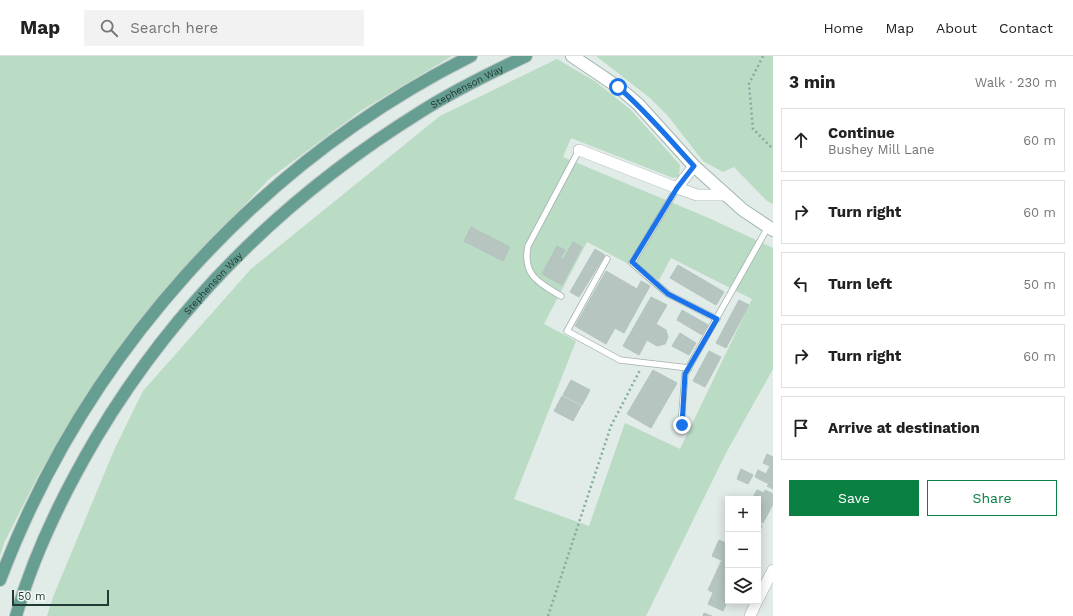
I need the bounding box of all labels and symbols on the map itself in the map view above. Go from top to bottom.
street label: Stephenson Way [428,62,506,110]
route start [609,78,627,96]
street label: Stephenson Way [181,249,245,317]
route end [673,416,691,434]
scale bar [12,588,109,607]

